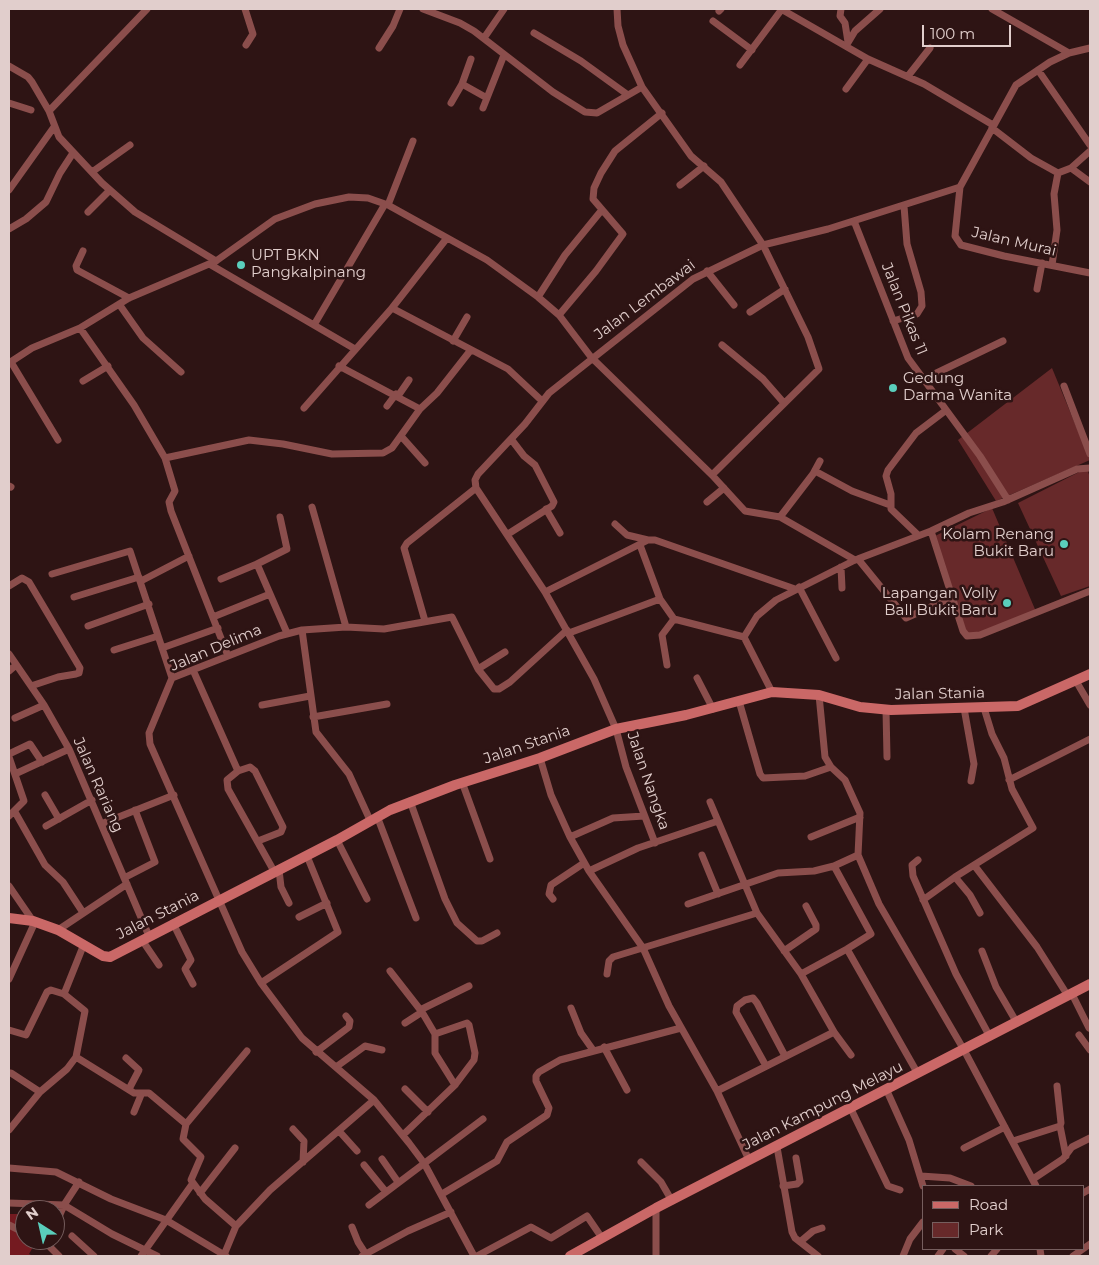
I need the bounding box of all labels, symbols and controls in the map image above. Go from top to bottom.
scale bar [924,15,1013,47]
text: 100 m [930,24,975,43]
street label: Jalan Murai [970,224,1058,260]
place label: UPT BKN Pangkalpinang [251,247,366,282]
street label: Jalan Lembawai [591,256,699,344]
marker: UPT BKN Pangkalpinang [235,259,247,271]
street label: Jalan Pikas 11 [877,260,931,358]
place label: Gedung Darma Wanita [903,370,1012,405]
marker: Gedung Darma Wanita [887,382,899,394]
place label: Kolam Renang Bukit Baru [942,526,1054,561]
marker: Kolam Renang Bukit Baru [1058,538,1070,550]
place label: Lapangan Volly Ball Bukit Baru [882,585,997,620]
marker: Lapangan Volly Ball Bukit Baru [1001,597,1013,609]
street label: Jalan Delima [168,621,264,675]
street label: Jalan Stania [895,684,985,704]
street label: Jalan Stania [481,722,573,768]
street label: Jalan Nangka [623,730,673,832]
street label: Jalan Rariang [69,735,127,835]
street label: Jalan Stania [114,887,202,943]
street label: Jalan Kampung Melayu [740,1058,906,1154]
legend [922,1185,1084,1250]
text: Road [969,1195,1008,1214]
north arrow [15,1200,65,1250]
text: N [22,1203,42,1224]
text: Park [969,1220,1003,1239]

